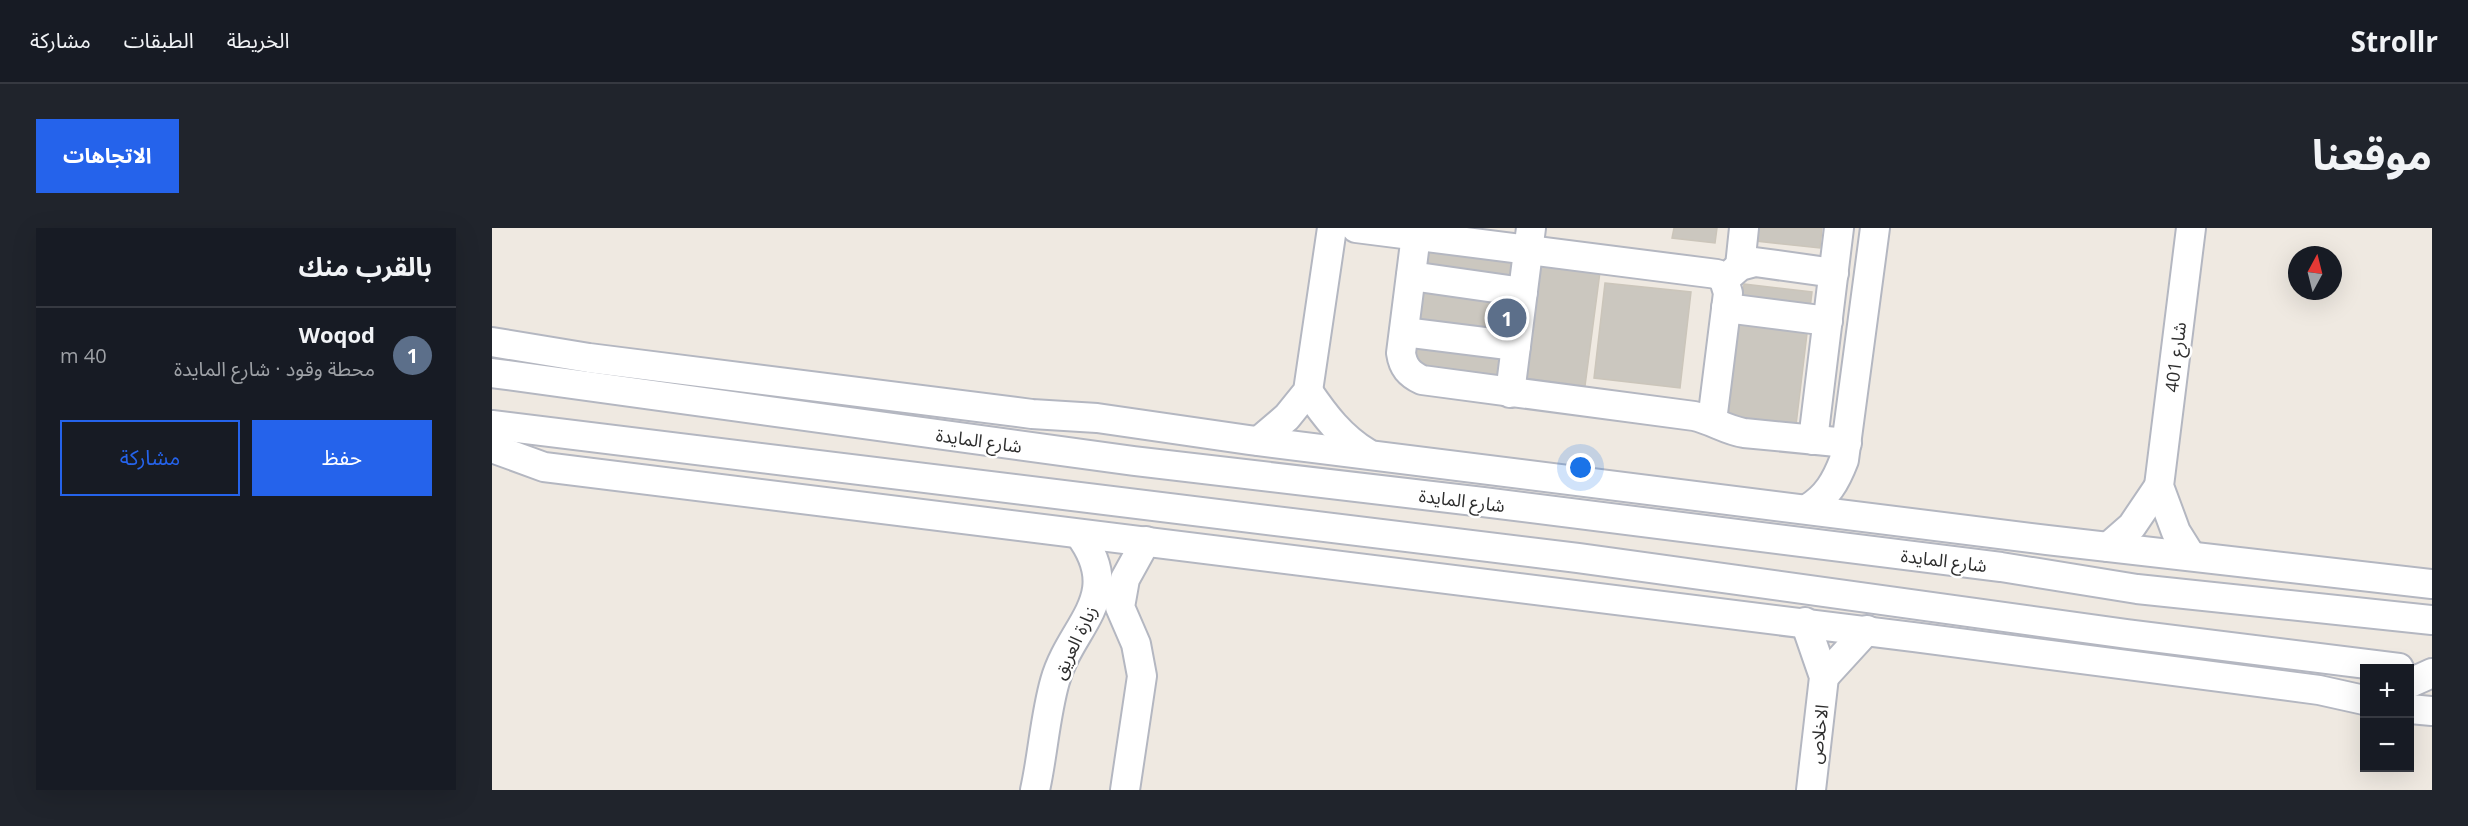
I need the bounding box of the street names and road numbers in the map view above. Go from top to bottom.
street label: شارع 401 [2159,320,2194,394]
street label: شارع المايدة [934,422,1024,461]
street label: شارع المايدة [1417,483,1506,520]
street label: شارع المايدة [1899,543,1988,580]
street label: زبارة العريق [1046,601,1102,683]
street label: الاخلاص [1802,703,1834,765]

